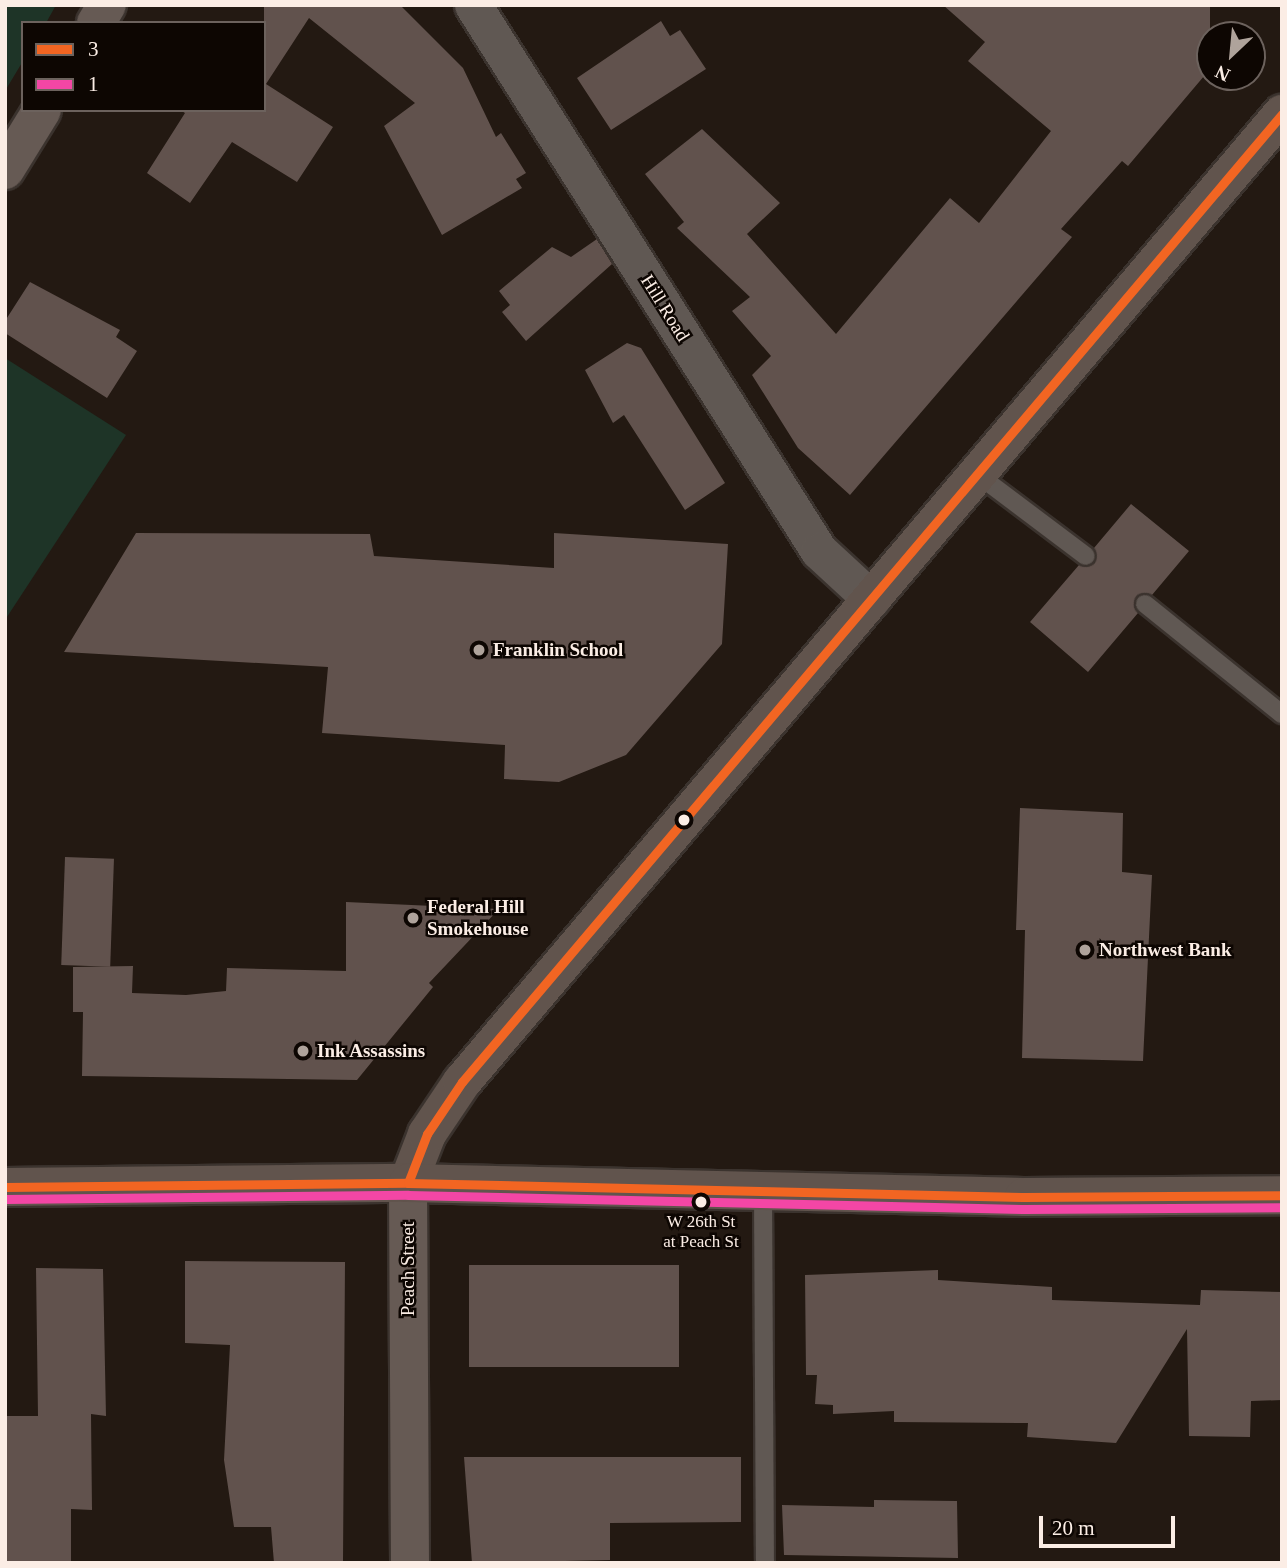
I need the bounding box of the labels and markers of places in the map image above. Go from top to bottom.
place label: Franklin School [493,639,623,661]
marker: Franklin School [471,642,487,658]
unlabelled marker [677,813,691,827]
place label: Federal Hill Smokehouse [427,896,528,940]
marker: Federal Hill Smokehouse [405,910,421,926]
place label: Northwest Bank [1099,939,1231,961]
marker: Northwest Bank [1077,942,1093,958]
place label: Ink Assassins [317,1040,426,1062]
marker: Ink Assassins [295,1043,311,1059]
marker: W 26th St at Peach St [694,1195,708,1209]
place label: W 26th St at Peach St [663,1212,739,1252]

